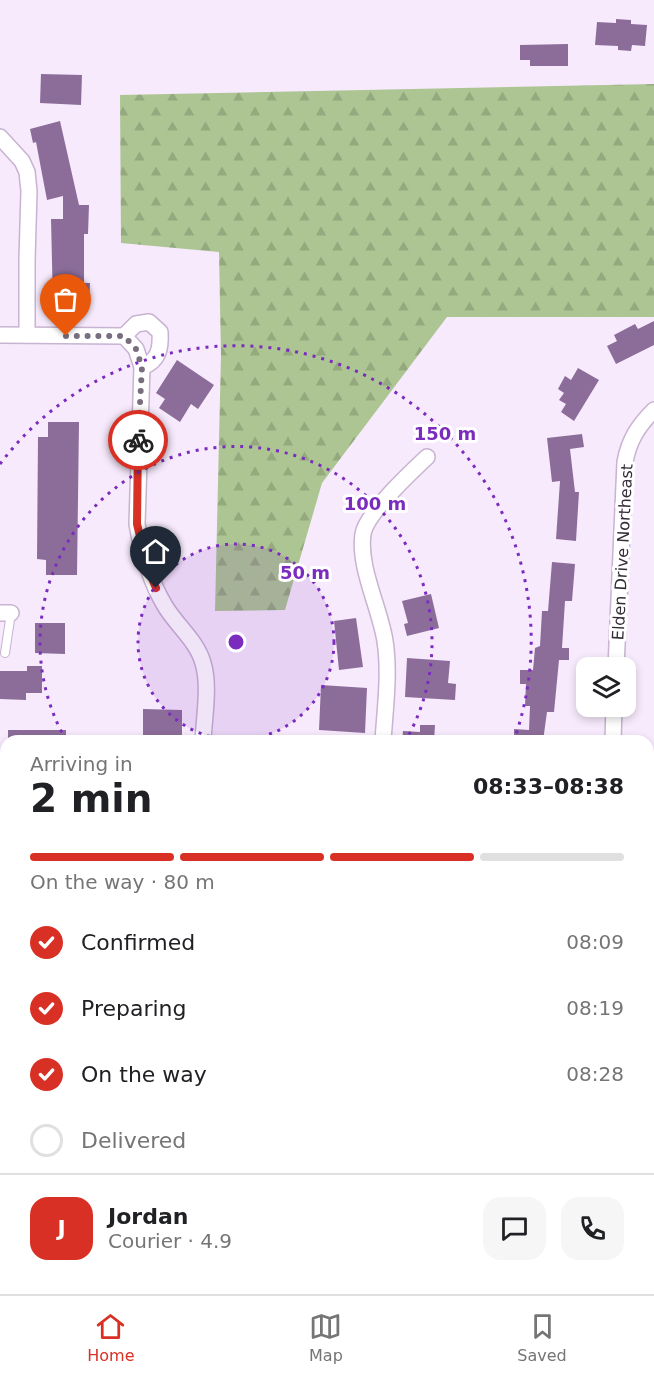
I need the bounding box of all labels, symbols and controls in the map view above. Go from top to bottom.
pin [40,274,91,336]
icon: bag [49,283,82,316]
courier [108,410,168,470]
text: 150 m [414,423,476,444]
icon: bike [122,424,155,457]
street label: Elden Drive Northeast [608,463,637,641]
text: 100 m [344,493,406,514]
pin [130,526,181,588]
icon: home [139,535,172,568]
text: 50 m [280,562,330,583]
centre of rings [226,632,246,652]
map controls [576,657,636,717]
button: layers [576,657,636,717]
text: Arriving in [30,752,133,776]
text: 08:33–08:38 [473,774,624,799]
text: 2 min [30,776,152,821]
text: On the way · 80 m [30,870,215,894]
icon: check [30,926,63,959]
text: Confirmed [81,930,195,955]
text: 08:09 [566,930,624,954]
icon: check [30,992,63,1025]
text: Preparing [81,996,187,1021]
text: 08:19 [566,996,624,1020]
icon: check [30,1058,63,1091]
text: On the way [81,1062,207,1087]
text: 08:28 [566,1062,624,1086]
text: Delivered [81,1128,186,1153]
button: chat [483,1197,546,1260]
button: phone [561,1197,624,1260]
text: Jordan [108,1204,188,1229]
text: J [57,1216,66,1241]
text: Courier · 4.9 [108,1229,232,1253]
tab: Home [87,1310,135,1365]
tab: Map [309,1310,343,1365]
tab: Saved [517,1310,567,1365]

